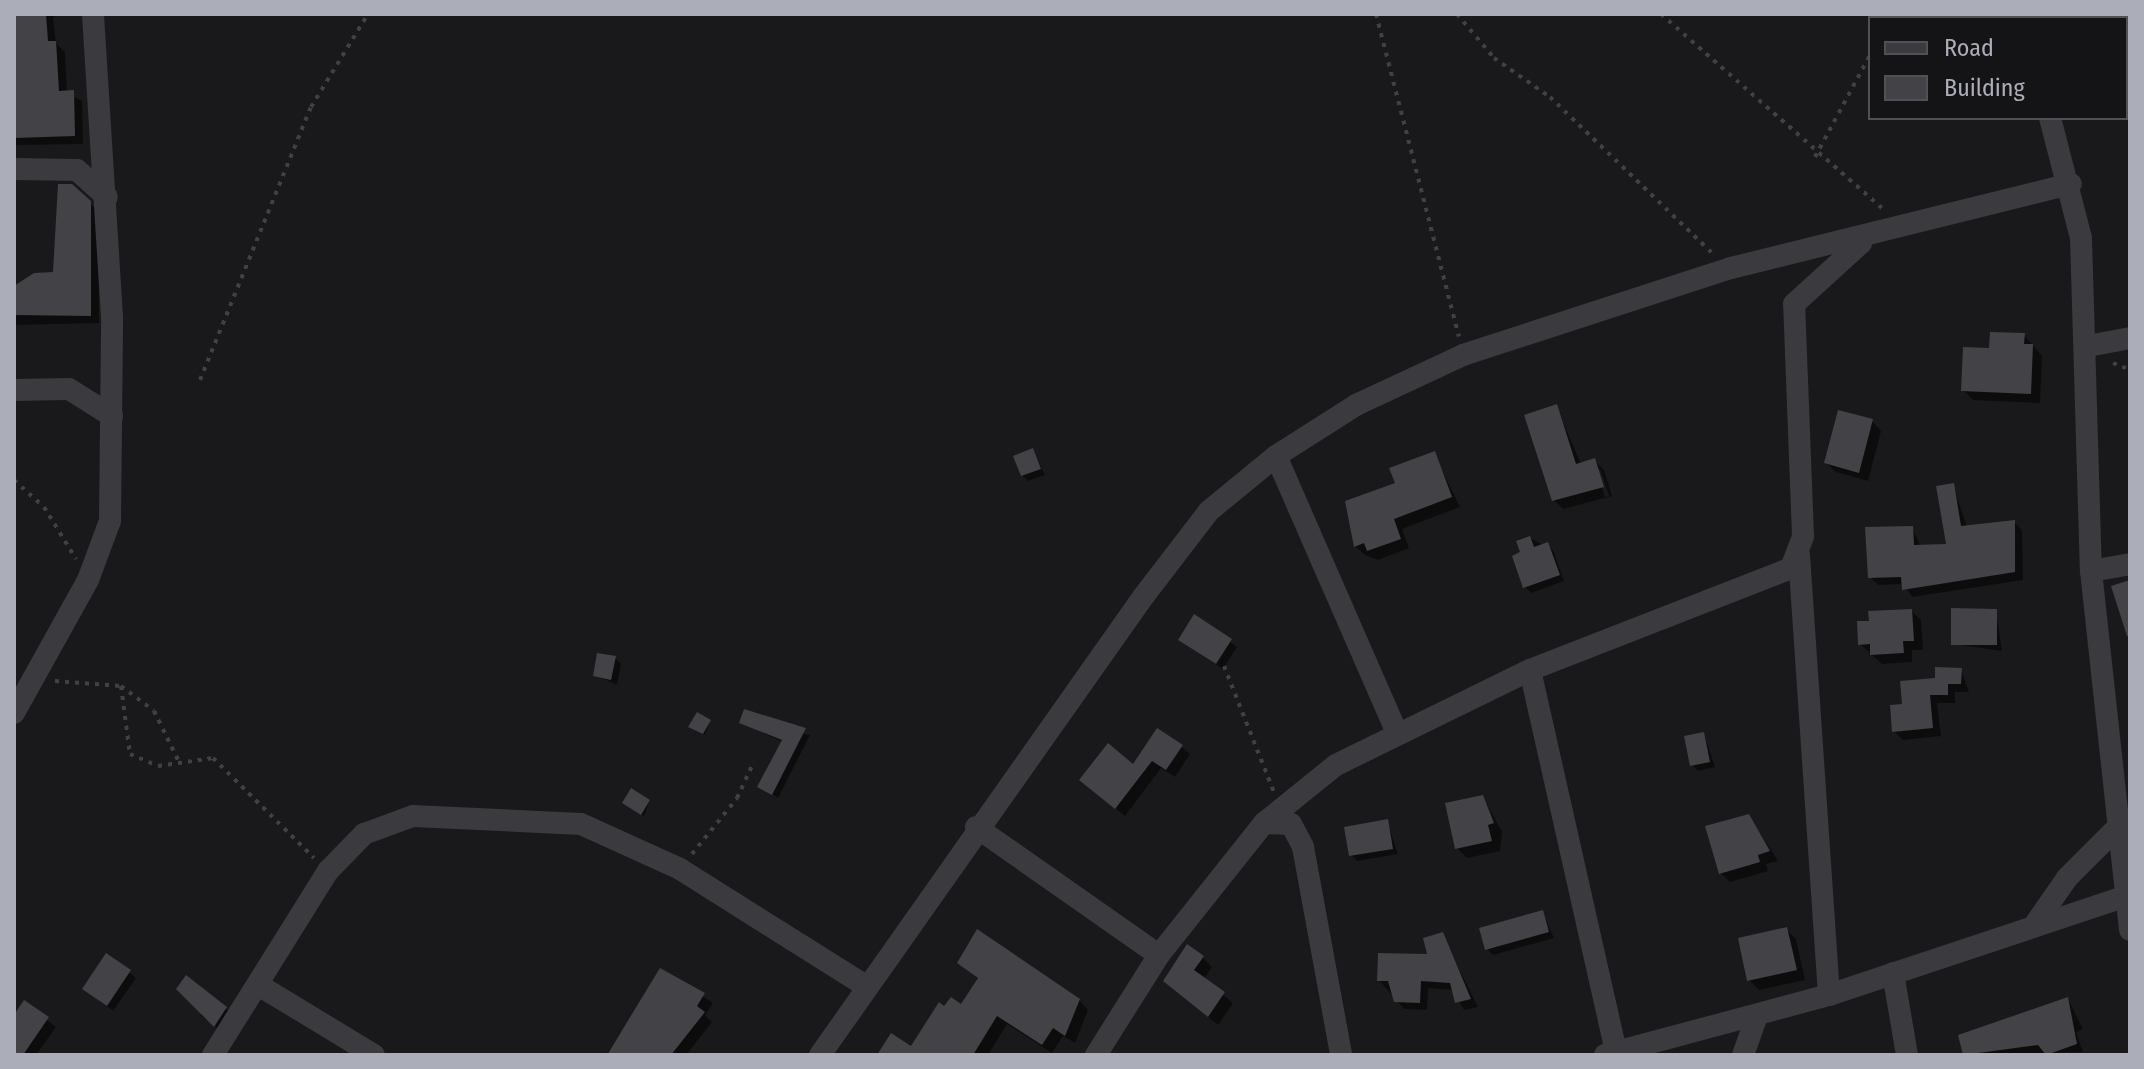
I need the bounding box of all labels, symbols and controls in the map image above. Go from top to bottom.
legend [1868,16,2128,120]
text: Road [1944,34,1994,62]
text: Building [1944,74,2025,102]

